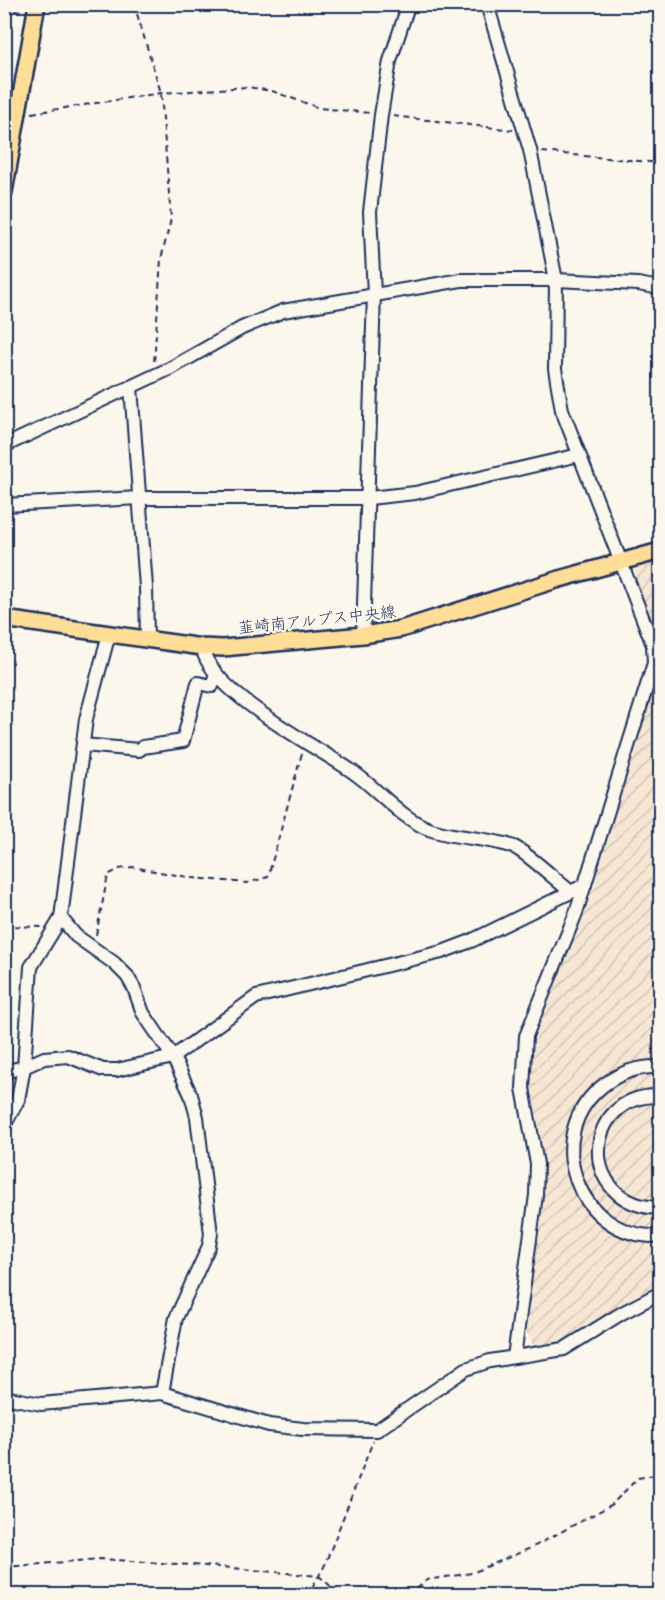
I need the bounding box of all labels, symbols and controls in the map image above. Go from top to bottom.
street label: 韮崎南アルプス中央線 [237,600,397,637]

